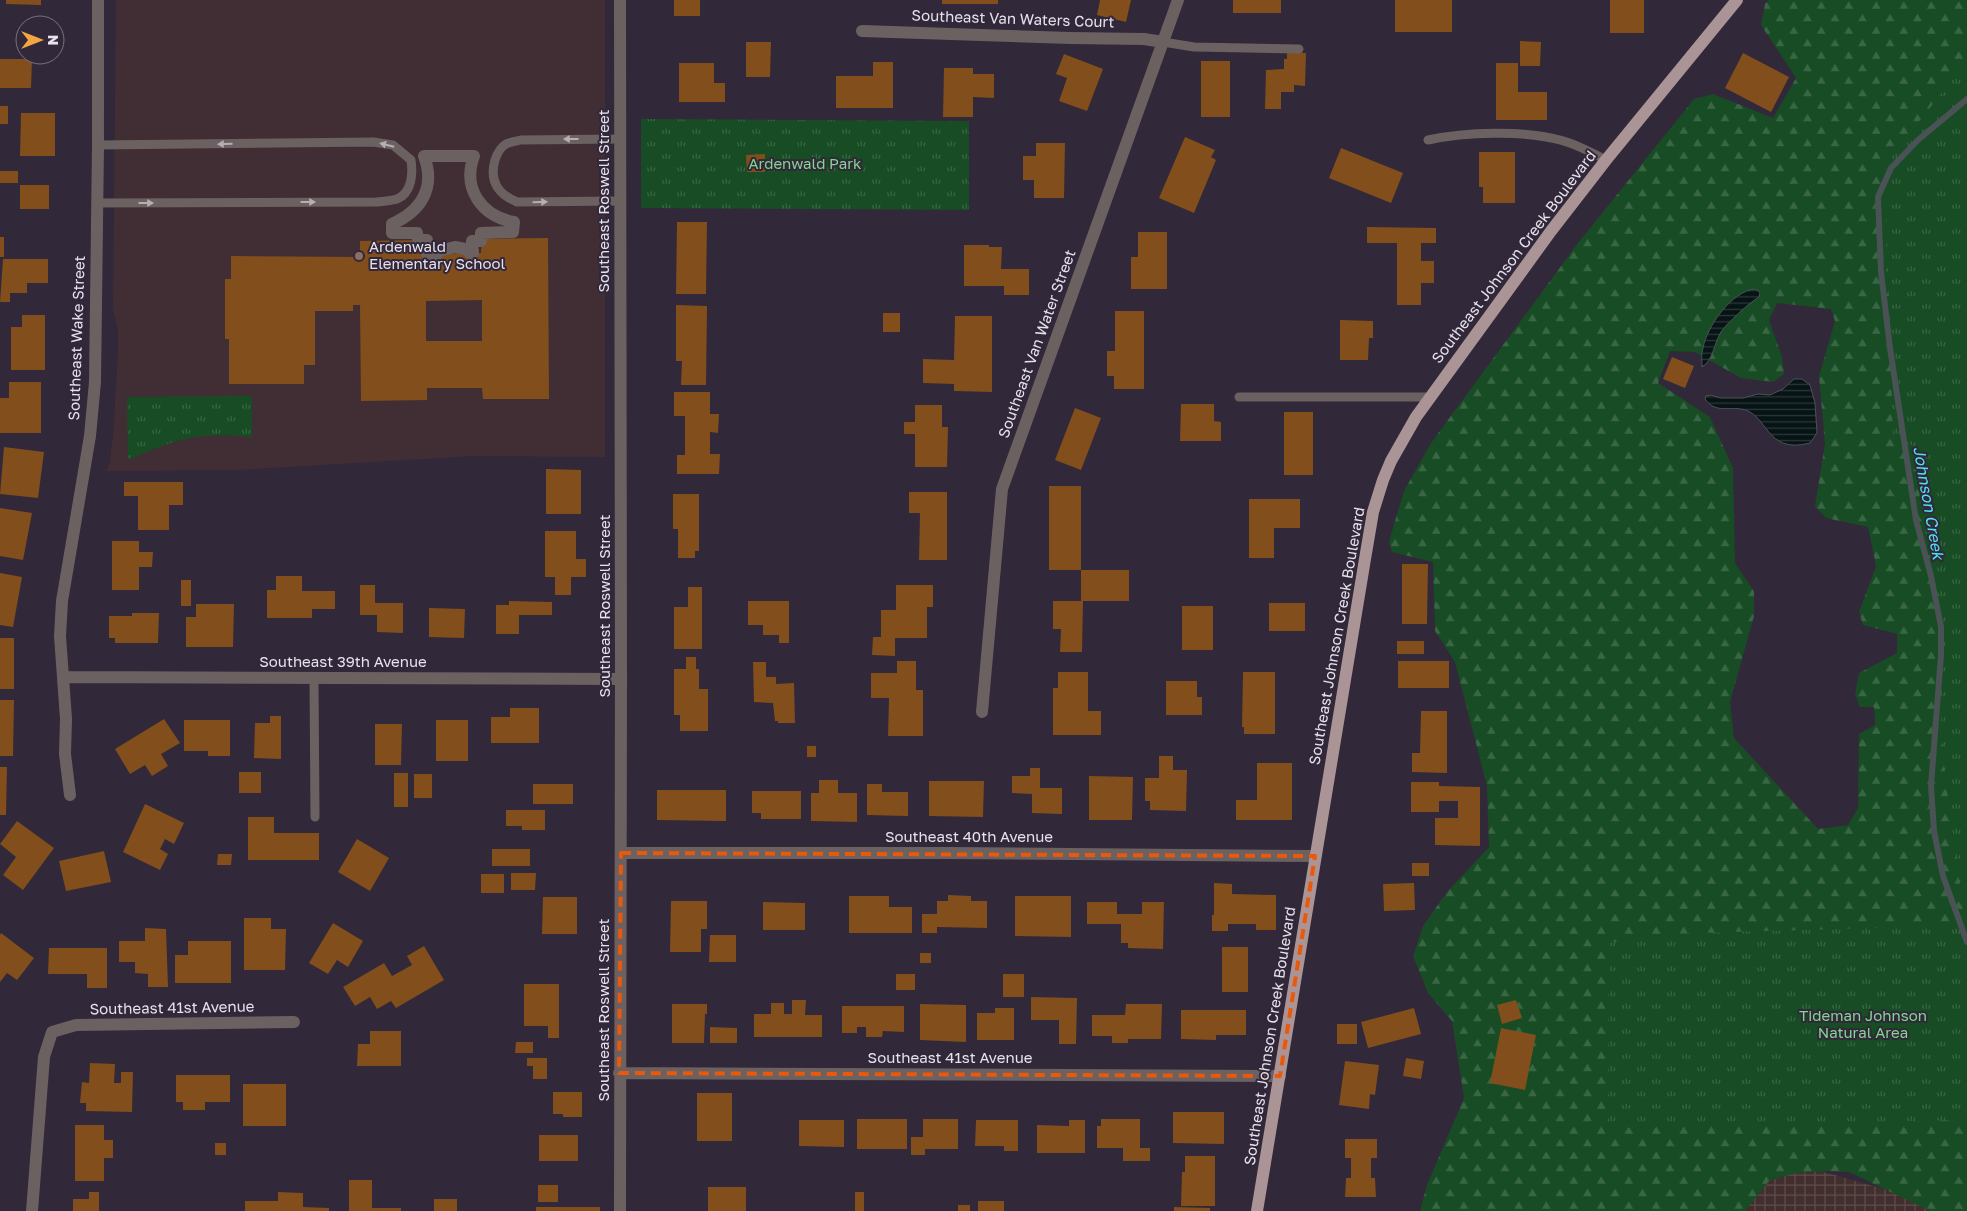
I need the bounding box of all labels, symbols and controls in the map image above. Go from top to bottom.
street label: Southeast Van Waters Court [911,5,1115,31]
north arrow [15,15,65,65]
text: N [45,35,62,45]
street label: Southeast Roswell Street [594,109,612,293]
one-way arrow [563,135,579,143]
one-way arrow [217,140,233,148]
one-way arrow [380,141,395,149]
street label: Southeast Johnson Creek Boulevard [1427,147,1599,366]
park label: Ardenwald Park [748,154,862,172]
one-way arrow [301,198,317,206]
one-way arrow [532,198,548,206]
one-way arrow [138,199,154,207]
place label: Ardenwald Elementary School [369,237,505,272]
street label: Southeast Van Water Street [994,247,1079,440]
marker: Ardenwald Elementary School [353,250,365,262]
street label: Southeast Wake Street [64,255,88,421]
water label: Johnson Creek [1909,445,1949,563]
street label: Southeast Johnson Creek Boulevard [1304,505,1368,766]
street label: Southeast Roswell Street [595,514,613,698]
street label: Southeast 39th Avenue [259,652,427,670]
street label: Southeast 40th Avenue [885,827,1053,845]
street label: Southeast Johnson Creek Boulevard [1240,905,1298,1166]
street label: Southeast Roswell Street [594,918,612,1102]
street label: Southeast 41st Avenue [89,997,255,1017]
park label: Tideman Johnson Natural Area [1799,1006,1927,1041]
street label: Southeast 41st Avenue [868,1048,1033,1066]

